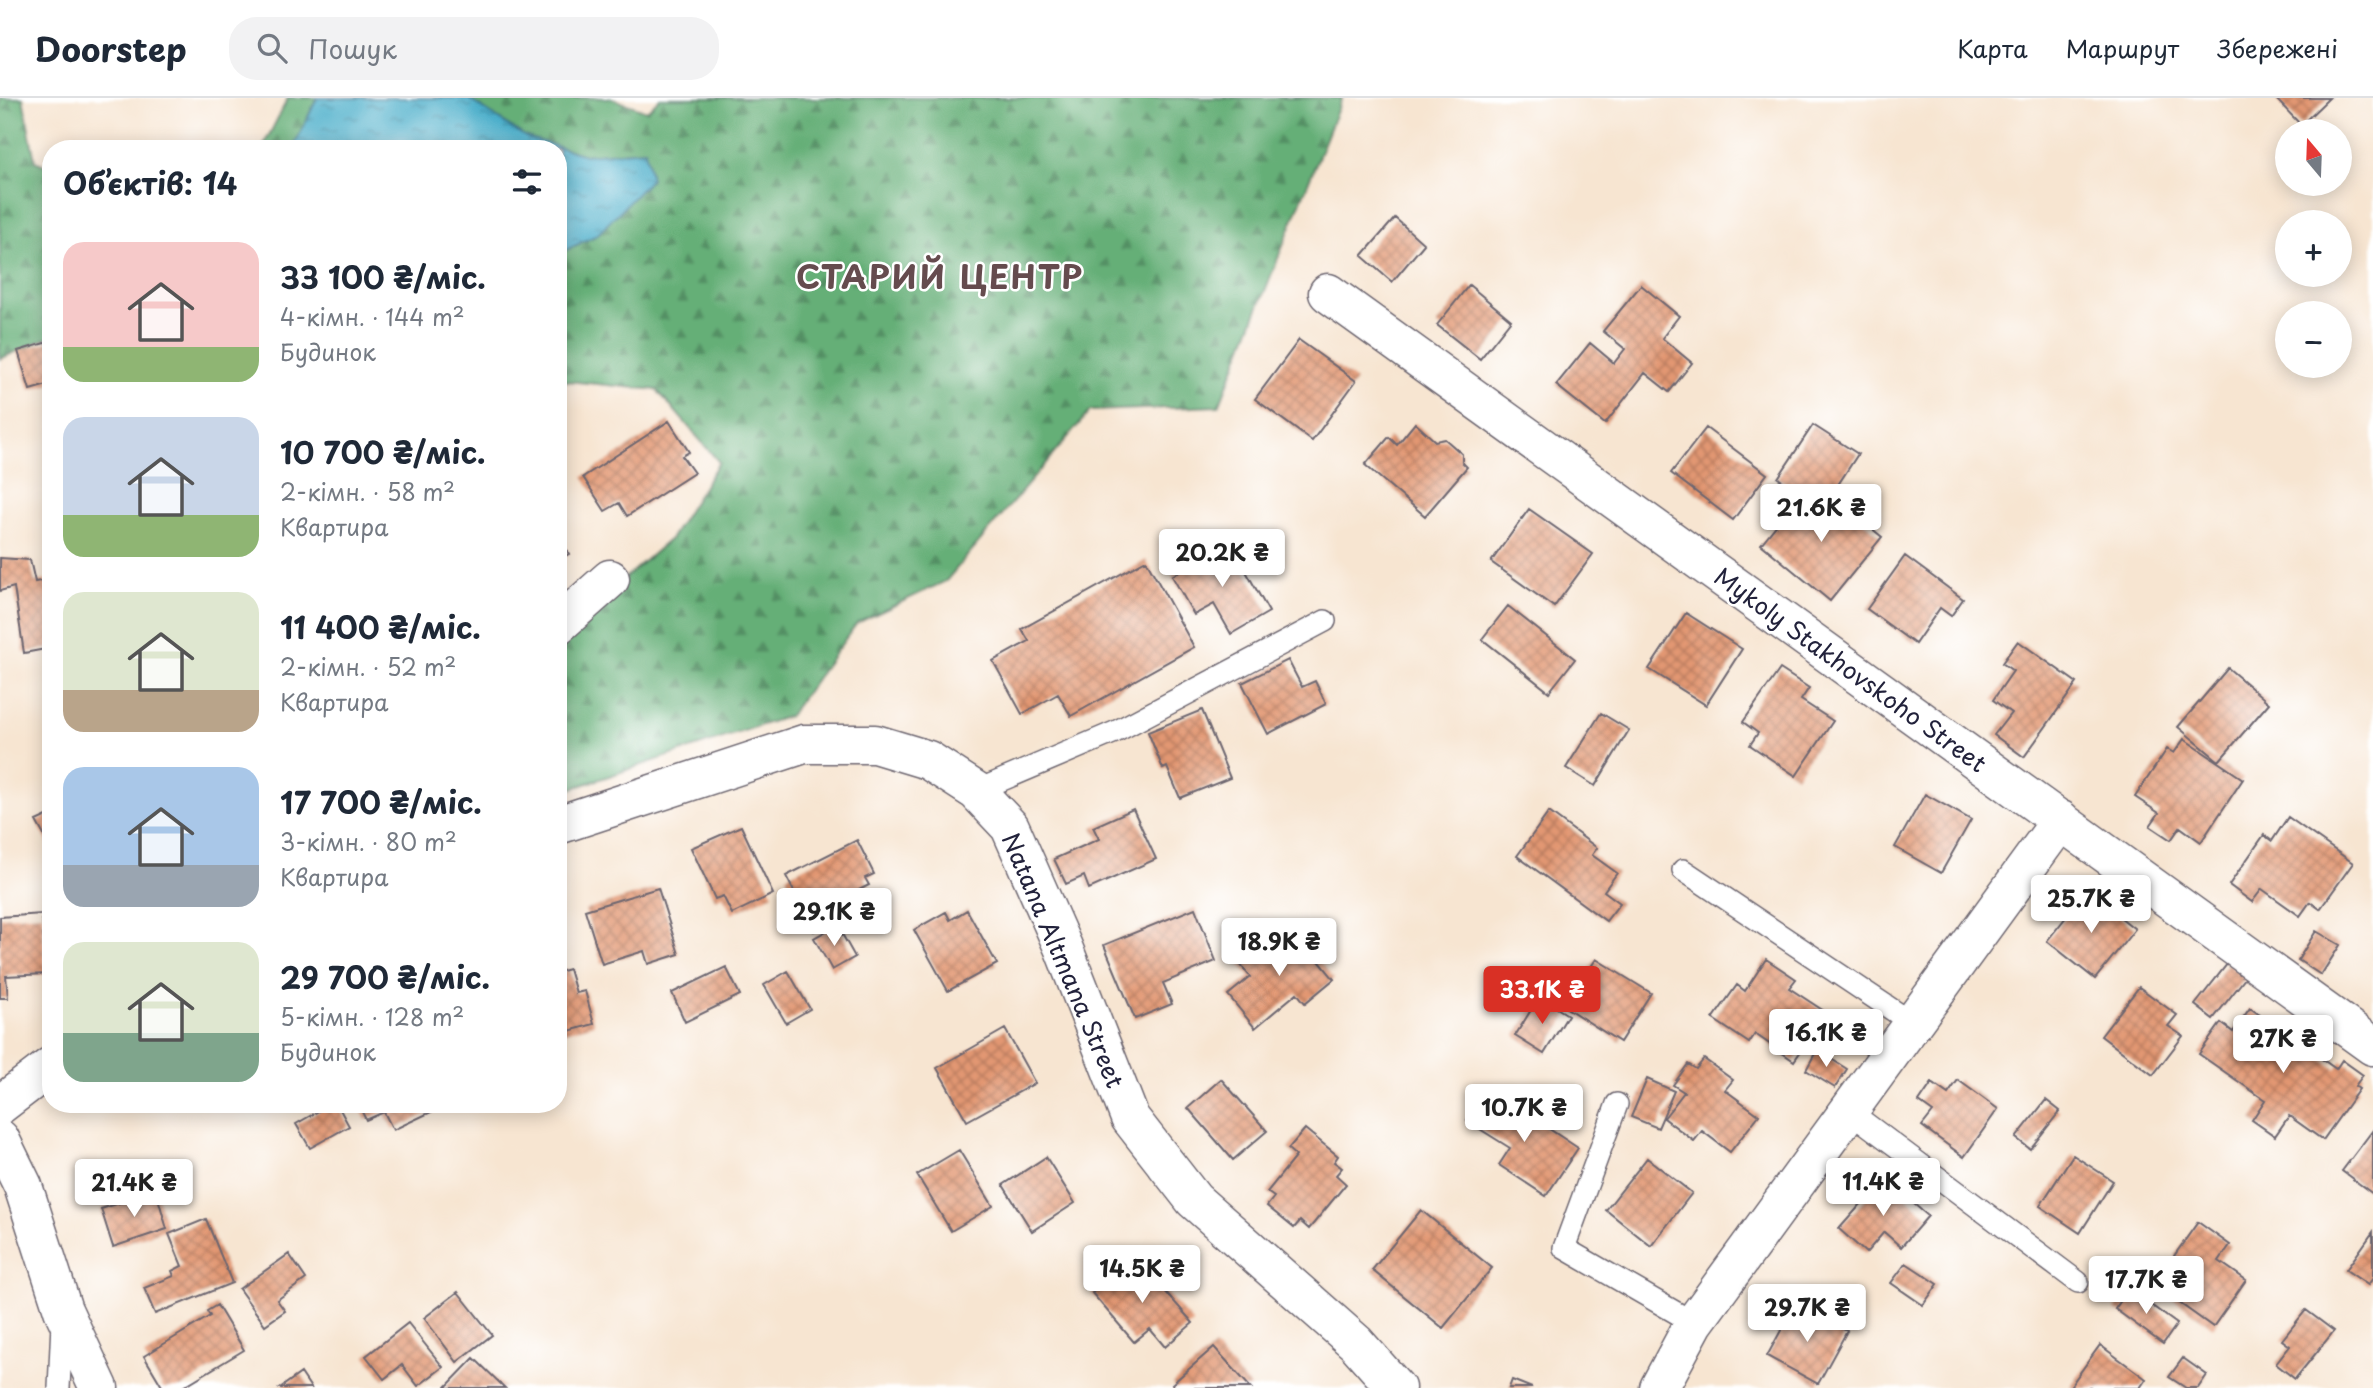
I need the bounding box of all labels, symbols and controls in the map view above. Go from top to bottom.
search box [229,17,719,80]
text: Doorstep [35,23,187,73]
icon: search [253,29,291,67]
text: Пошук [309,29,397,68]
text: Карта [1957,30,2028,66]
text: Маршрут [2066,30,2179,66]
text: Збережені [2217,30,2338,66]
north arrow [2275,119,2352,196]
map controls [2275,119,2352,378]
text: Об’єктів: 14 [63,160,237,205]
icon: filters [508,163,546,201]
button: + [2275,210,2352,287]
district label: СТАРИЙ ЦЕНТР [796,252,1084,300]
text: 33 100 ₴/міс. [280,254,486,299]
icon: home [119,270,203,354]
text: 4-кімн. · 144 m² [280,299,465,334]
button: − [2275,301,2352,378]
text: Будинок [280,334,376,369]
text: 10 700 ₴/міс. [280,429,486,474]
icon: home [119,445,203,529]
text: 2-кімн. · 58 m² [280,474,455,509]
pin: 21.6K ₴ [1756,484,1886,544]
text: 21.6K ₴ [1776,489,1866,524]
text: Квартира [280,509,388,544]
pin: 20.2K ₴ [1157,530,1287,589]
text: 20.2K ₴ [1175,534,1269,569]
street label: Mykoly Stakhovskoho Street [1707,558,1995,780]
text: 11 400 ₴/міс. [280,604,481,649]
icon: home [119,620,203,704]
text: 2-кімн. · 52 m² [280,649,456,684]
text: Квартира [280,684,388,719]
text: 17 700 ₴/міс. [280,779,482,824]
icon: home [119,795,203,879]
text: 3-кімн. · 80 m² [280,824,457,859]
street label: Natana Altmana Street [994,827,1134,1093]
text: Квартира [280,859,388,894]
pin: 25.7K ₴ [2026,876,2156,935]
text: 25.7K ₴ [2047,880,2135,915]
pin: 29.1K ₴ [769,888,899,948]
text: 29.1K ₴ [793,893,875,928]
pin: 18.9K ₴ [1214,918,1344,978]
text: 18.9K ₴ [1237,923,1321,958]
text: 29 700 ₴/міс. [280,954,490,999]
pin: 33.1K ₴ [1477,967,1607,1026]
icon: home [119,970,203,1054]
text: 33.1K ₴ [1499,971,1585,1006]
text: 5-кімн. · 128 m² [280,999,464,1034]
pin: 16.1K ₴ [1761,1010,1891,1069]
text: 16.1K ₴ [1785,1014,1867,1049]
pin: 27K ₴ [2234,1016,2332,1075]
text: 27K ₴ [2249,1020,2317,1055]
text: Будинок [280,1034,376,1069]
pin: 10.7K ₴ [1459,1084,1589,1144]
text: 10.7K ₴ [1481,1089,1567,1124]
pin: 11.4K ₴ [1818,1158,1948,1218]
pin: 21.4K ₴ [69,1160,199,1219]
text: 11.4K ₴ [1842,1163,1924,1198]
text: 21.4K ₴ [91,1164,177,1199]
pin: 14.5K ₴ [1077,1246,1207,1305]
text: 14.5K ₴ [1099,1250,1185,1285]
pin: 17.7K ₴ [2081,1256,2211,1316]
text: 17.7K ₴ [2105,1261,2187,1296]
pin: 29.7K ₴ [1742,1284,1872,1344]
text: 29.7K ₴ [1764,1289,1850,1324]

